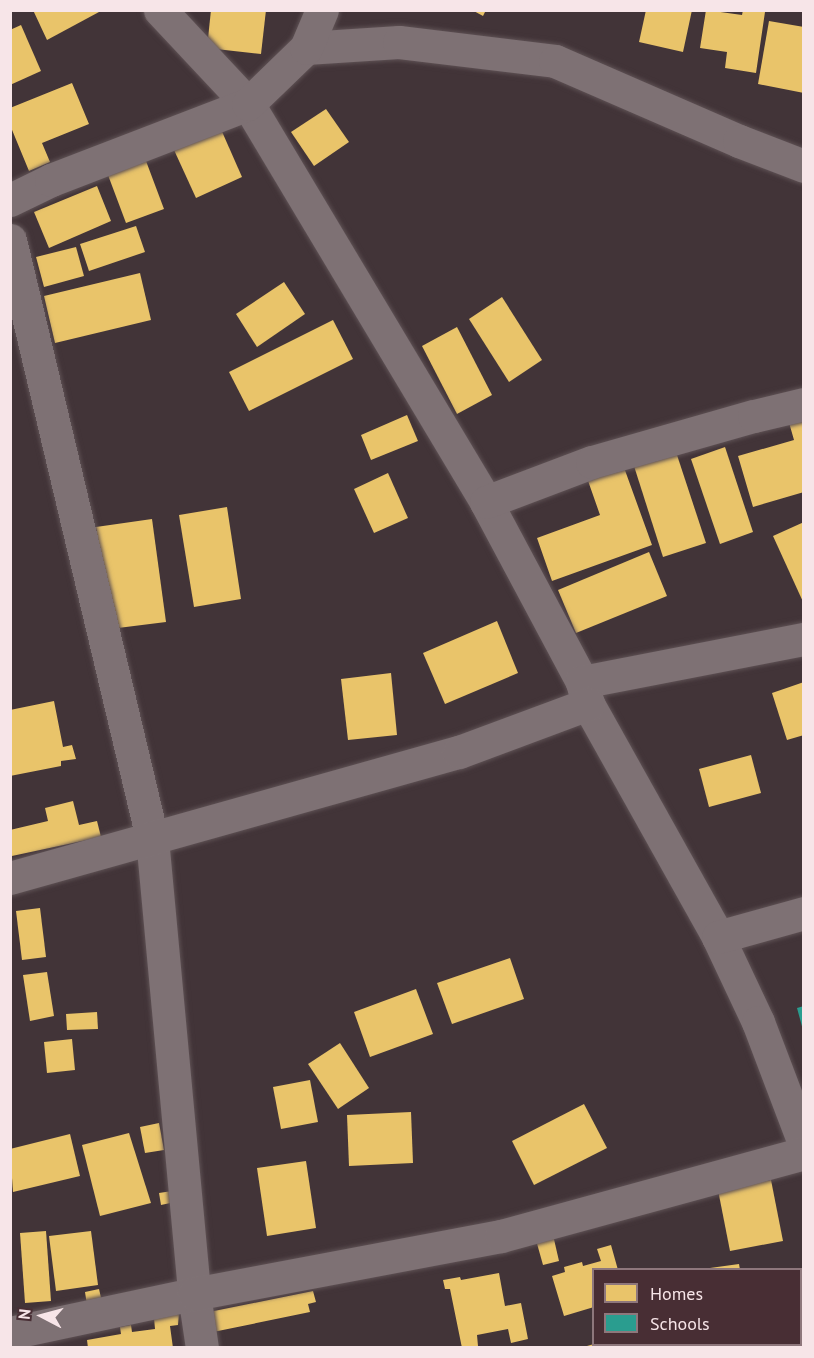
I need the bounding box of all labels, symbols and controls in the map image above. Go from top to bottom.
legend [592,1268,802,1346]
text: Homes [650,1282,703,1305]
north arrow [12,1286,72,1346]
text: N [14,1308,35,1320]
text: Schools [650,1312,710,1335]

